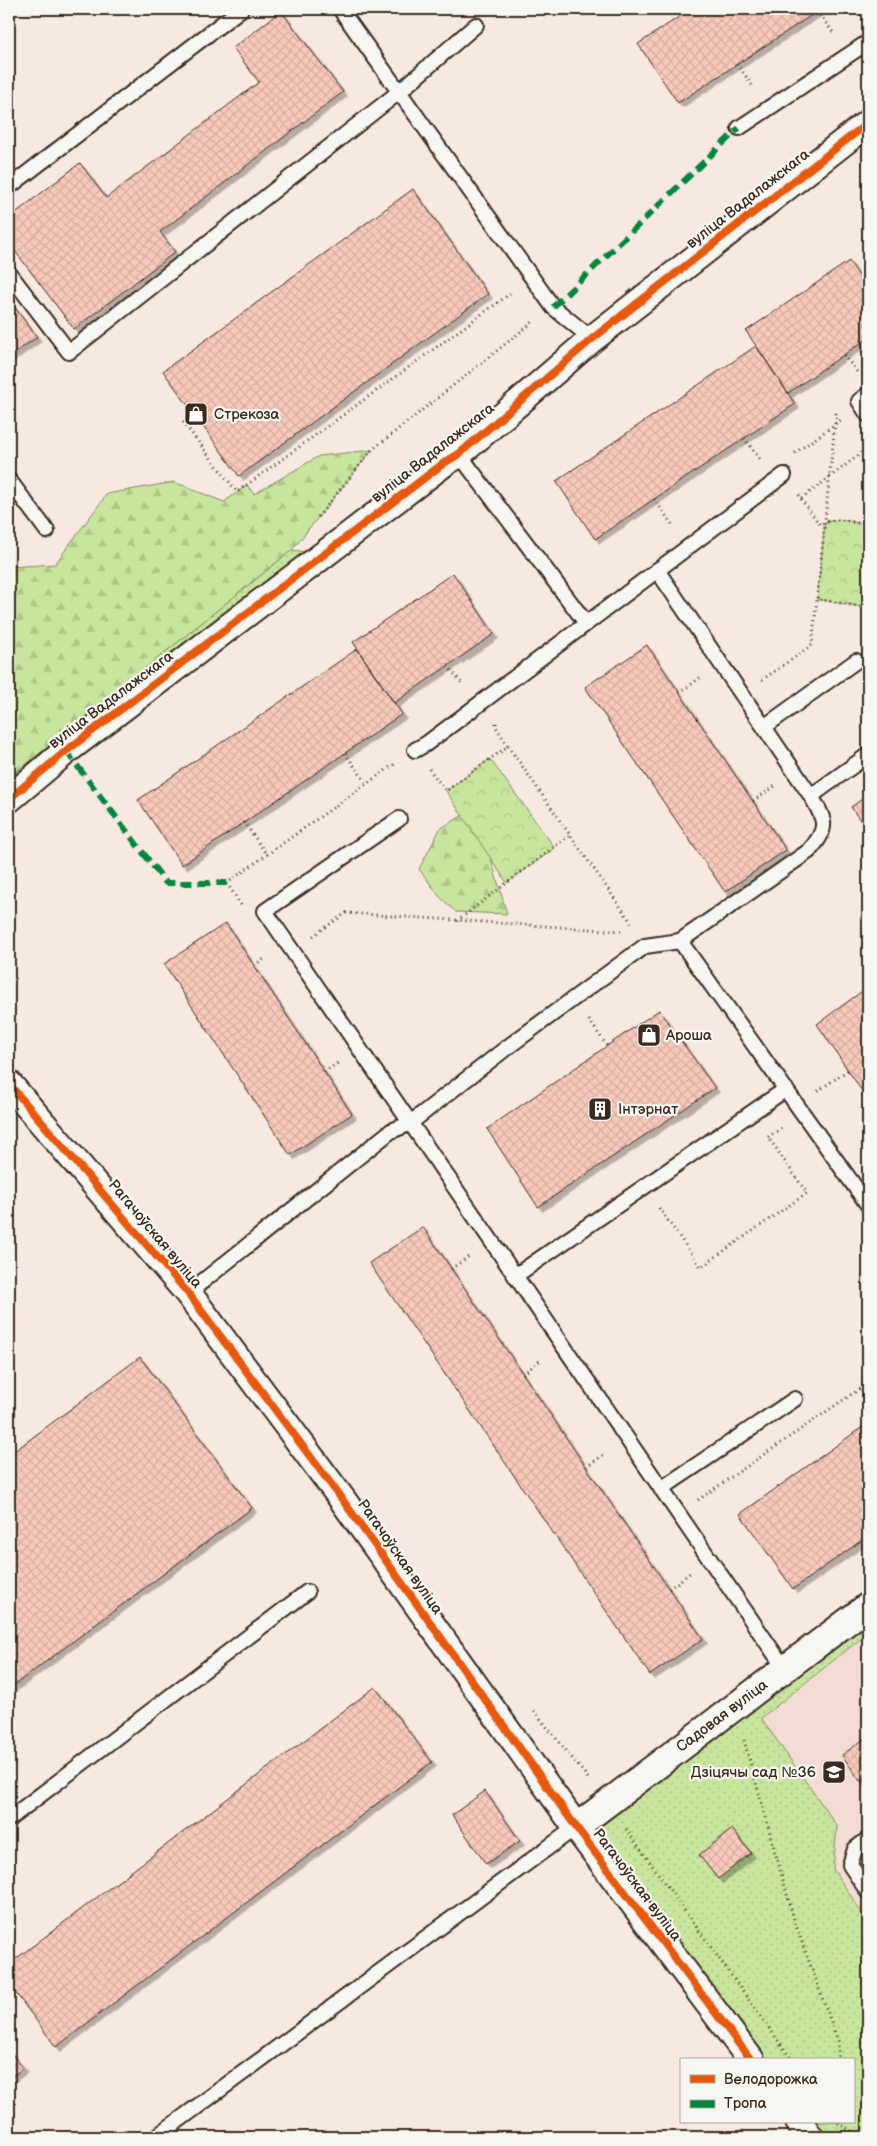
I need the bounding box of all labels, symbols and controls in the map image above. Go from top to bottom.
street label: вуліца Вадалажскага [683,145,813,253]
street label: вуліца Вадалажскага [368,399,498,507]
shop icon: Стрекоза [183,401,209,427]
place label: Стрекоза [214,405,280,424]
street label: вуліца Вадалажскага [45,647,177,753]
shop icon: Ароша [636,1022,662,1048]
place label: Ароша [665,1026,712,1045]
building icon: Інтэрнат [587,1096,613,1122]
place label: Інтэрнат [618,1100,678,1119]
street label: Рагачоўская вуліца [104,1176,206,1292]
street label: Рагачоўская вуліца [353,1496,447,1618]
street label: Садовая вуліца [672,1675,772,1757]
school or university icon: Дзіцячы сад №36 [821,1759,847,1785]
place label: Дзіцячы сад №36 [691,1763,816,1782]
street label: Рагачоўская вуліца [588,1825,686,1945]
legend [680,2058,854,2124]
text: Велодорожка [724,2070,818,2089]
text: Тропа [724,2094,767,2113]

